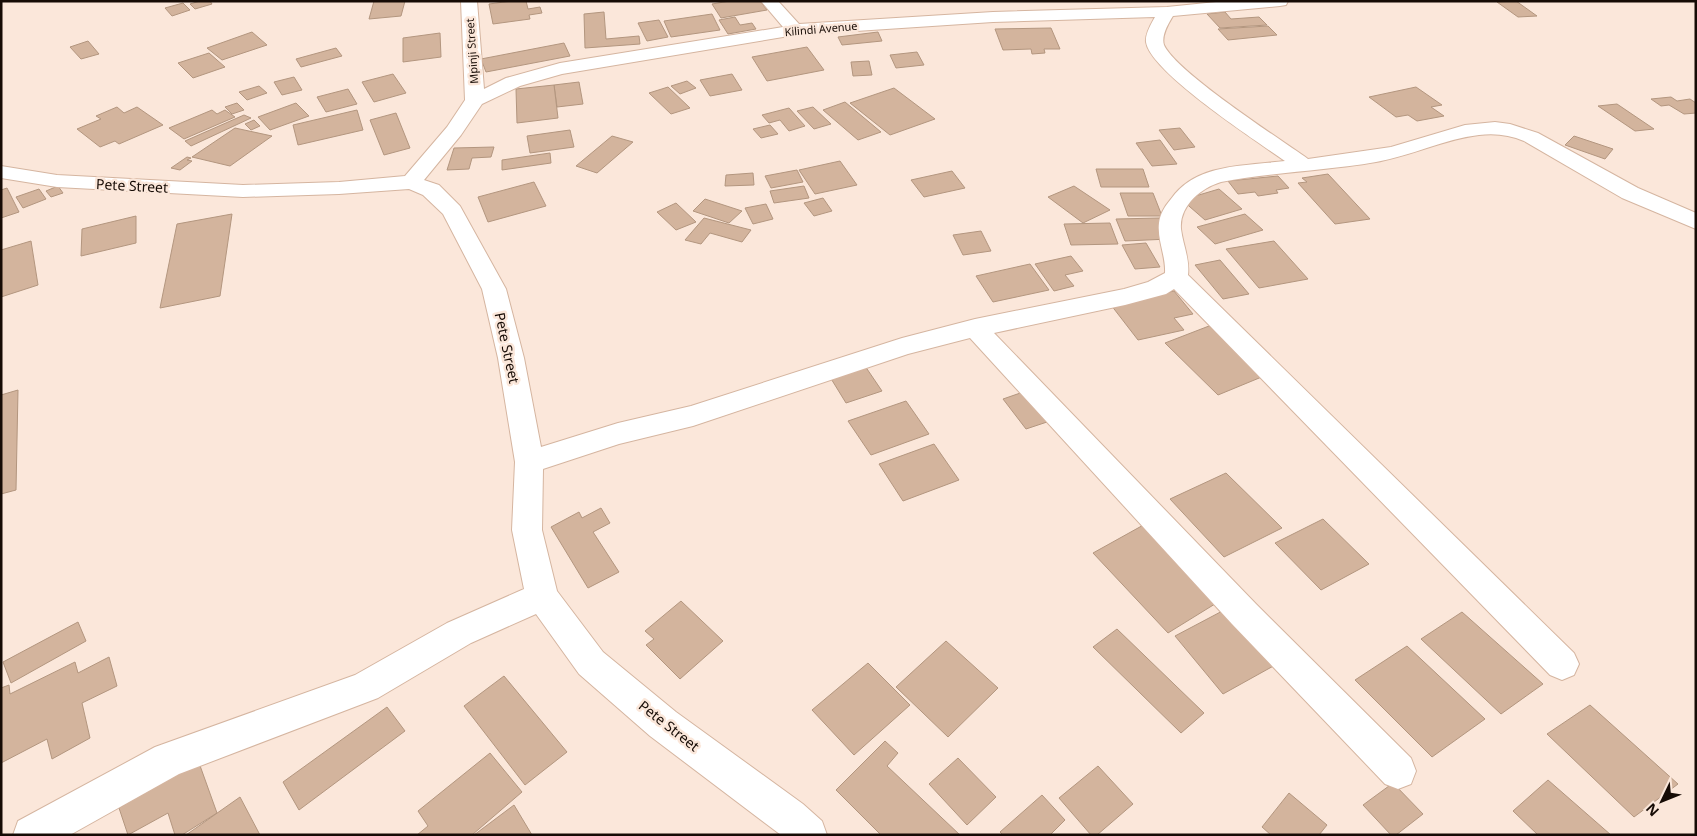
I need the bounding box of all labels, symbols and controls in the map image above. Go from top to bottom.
street label: Mpinji Street [462,18,481,84]
street label: Kilindi Avenue [784,18,858,39]
street label: Pete Street [96,174,168,197]
street label: Pete Street [491,311,524,385]
street label: Pete Street [635,696,704,755]
north arrow [1637,776,1687,826]
text: N [1641,800,1663,821]

